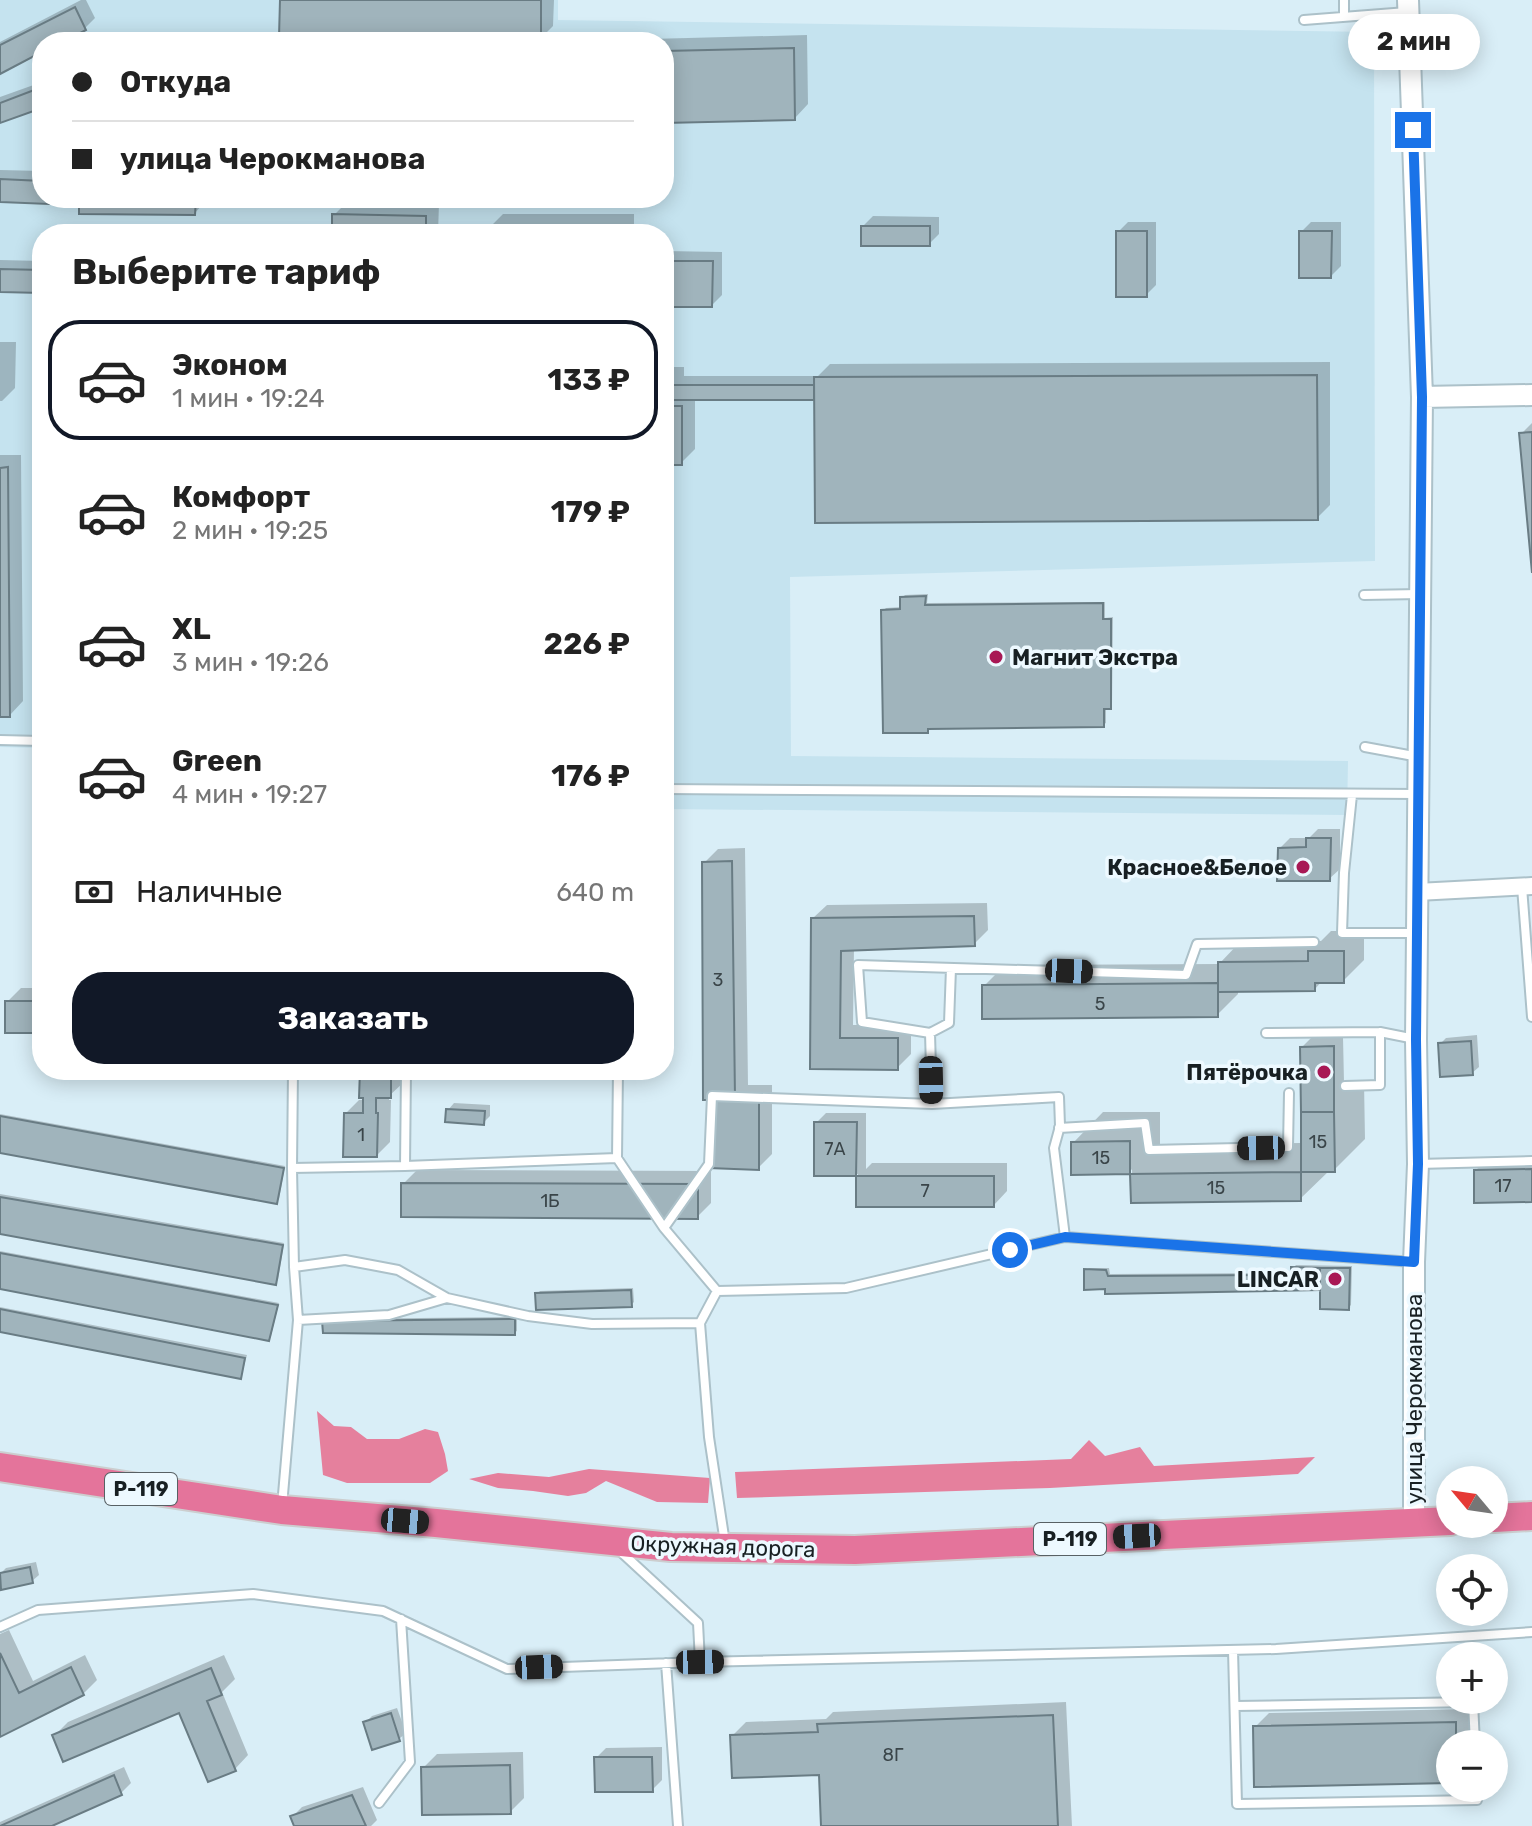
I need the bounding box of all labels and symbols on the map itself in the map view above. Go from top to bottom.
callout: 2 мин [1347,14,1479,70]
route end [1395,112,1431,148]
place label: Магнит Экстра [1012,644,1178,671]
marker: Магнит Экстра [987,648,1005,666]
place label: Красное&Белое [1107,854,1287,881]
marker: Красное&Белое [1294,858,1312,876]
car [1045,958,1093,984]
house number: 3 [713,969,723,991]
house number: 5 [1095,993,1105,1015]
car [919,1056,943,1104]
place label: Пятёрочка [1186,1059,1308,1086]
marker: Пятёрочка [1315,1063,1333,1081]
house number: 1 [357,1124,365,1146]
house number: 15 [1309,1131,1327,1153]
car [1237,1136,1285,1160]
house number: 7А [824,1138,846,1160]
house number: 15 [1092,1147,1110,1169]
house number: 17 [1495,1175,1511,1197]
house number: 15 [1207,1177,1225,1199]
house number: 7 [920,1180,930,1202]
house number: 1Б [540,1190,560,1212]
route start [992,1232,1028,1268]
place label: LINCAR [1237,1266,1319,1293]
marker: LINCAR [1326,1270,1344,1288]
street label: улица Черокманова [1401,1294,1428,1504]
north arrow [1436,1466,1508,1538]
road number: Р-119 [105,1473,177,1505]
car [380,1507,430,1535]
road number: Р-119 [1034,1523,1106,1555]
car [1112,1523,1162,1549]
street label: Окружная дорога [630,1530,816,1563]
car [676,1650,724,1674]
car [515,1654,563,1680]
house number: 8Г [883,1744,904,1766]

